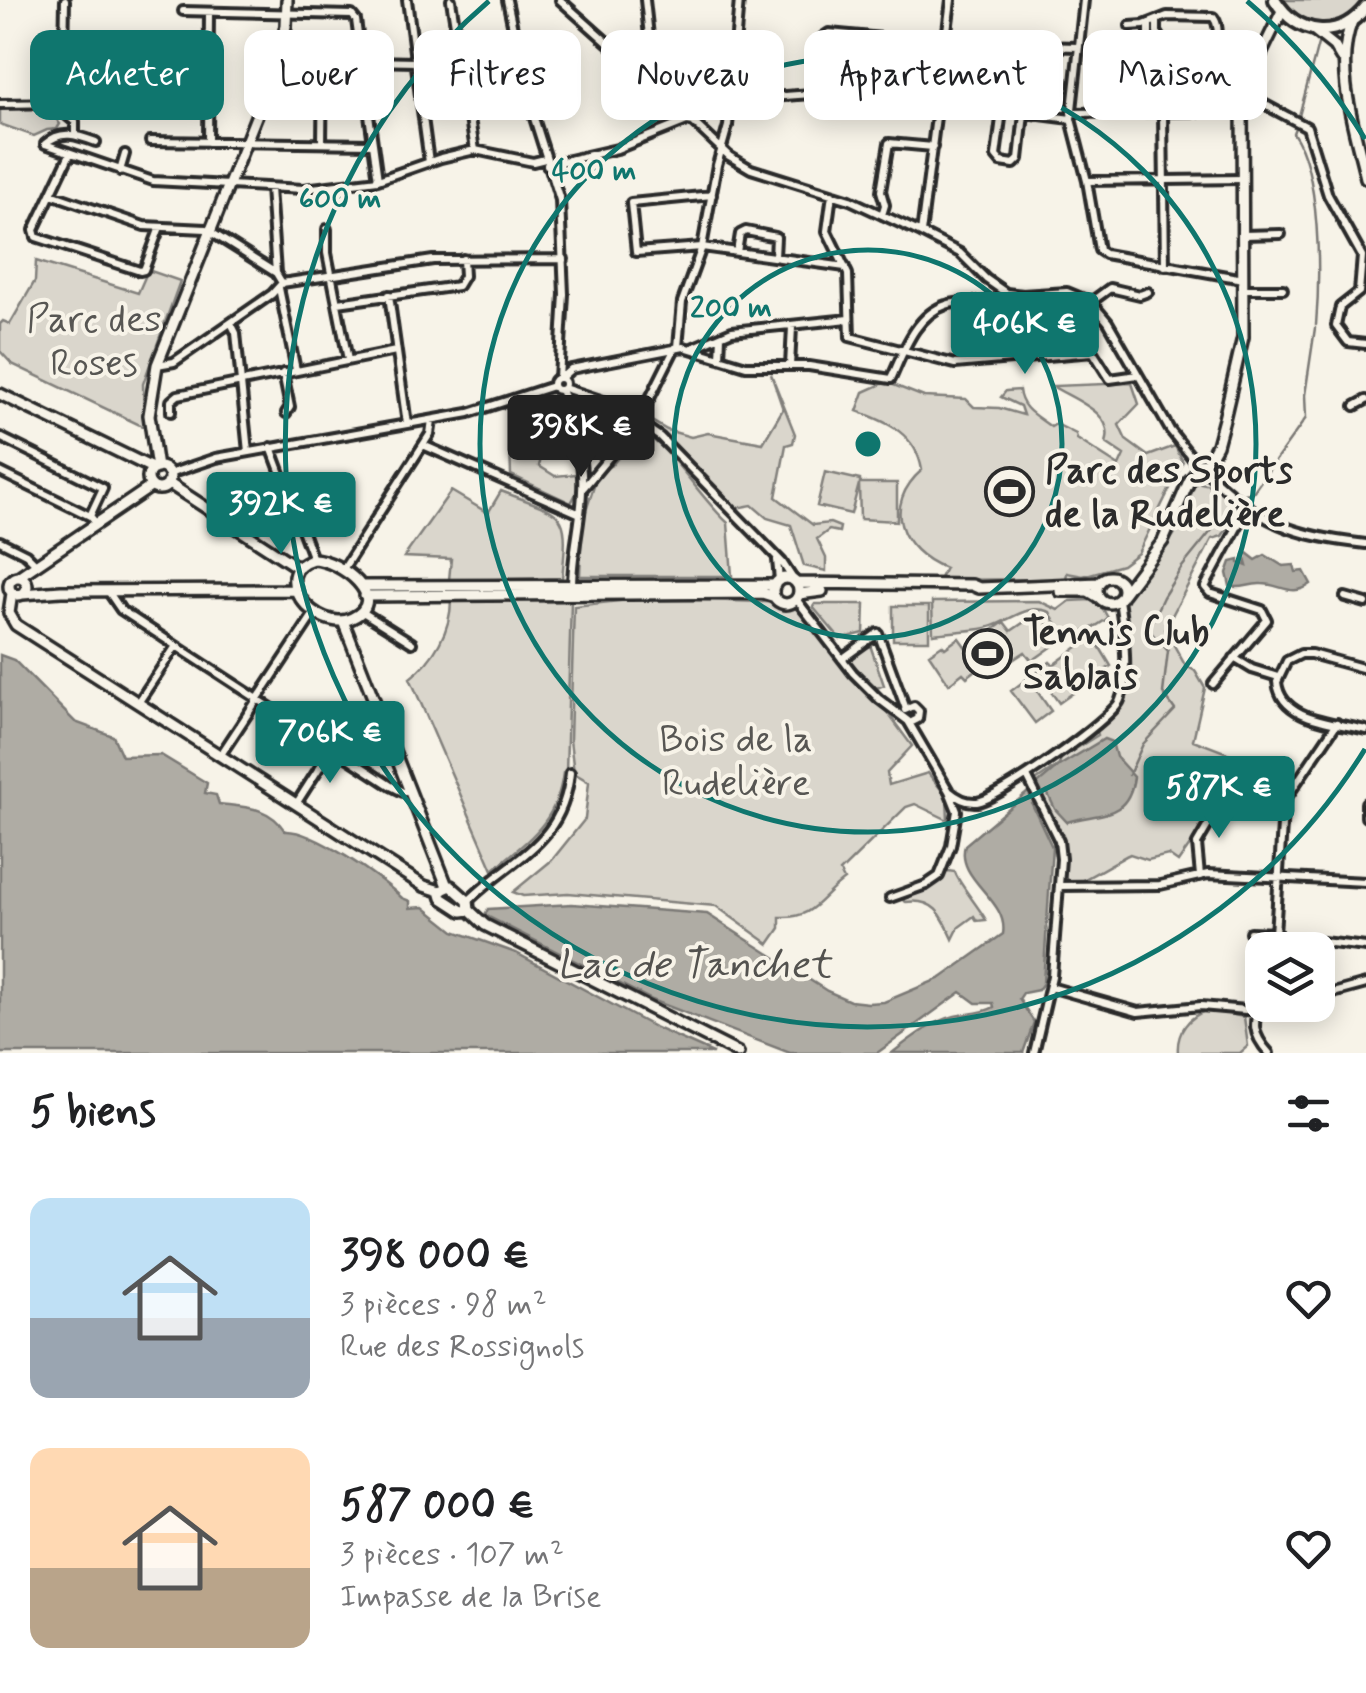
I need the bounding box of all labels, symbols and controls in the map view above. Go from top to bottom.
chip: Acheter [30,30,224,120]
chip: Louer [244,30,394,120]
chip: Filtres [414,30,581,120]
chip: Nouveau [601,30,784,120]
chip: Appartement [804,30,1063,120]
chip: Maison [1083,30,1267,120]
text: 400 m [552,152,636,191]
text: 600 m [299,180,381,219]
text: 200 m [690,289,772,328]
pin: 406K € [944,292,1106,377]
park label: Parc des Roses [26,296,162,389]
text: 406K € [973,303,1077,345]
pin: 398K € [500,395,662,480]
text: 398K € [529,406,633,448]
centre of rings [850,426,886,462]
place label: Parc des Sports de la Rudelière [1045,447,1293,540]
sports icon: Parc des Sports de la Rudelière [984,465,1036,517]
pin: 392K € [200,472,362,557]
text: 392K € [229,483,333,525]
place label: Tennis Club Sablais [1023,609,1209,702]
sports icon: Tennis Club Sablais [962,627,1014,679]
pin: 706K € [249,701,411,786]
text: 706K € [277,712,383,754]
park label: Bois de la Rudelière [659,716,813,809]
pin: 587K € [1138,756,1300,841]
text: 587K € [1166,767,1272,809]
map controls [1245,932,1335,1022]
button: layers [1245,932,1335,1022]
water label: Lac de Tanchet [557,940,834,992]
text: 5 biens [30,1086,156,1141]
icon: filters [1281,1086,1336,1141]
text: 398 000 € [340,1229,530,1284]
icon: home [110,1238,230,1358]
icon: heart [1281,1271,1336,1326]
text: 3 pièces · 98 m² [340,1284,547,1326]
text: Rue des Rossignols [340,1326,584,1368]
text: 587 000 € [340,1479,535,1534]
icon: home [110,1488,230,1608]
icon: heart [1281,1521,1336,1576]
text: 3 pièces · 107 m² [340,1534,564,1576]
text: Impasse de la Brise [340,1576,602,1618]

